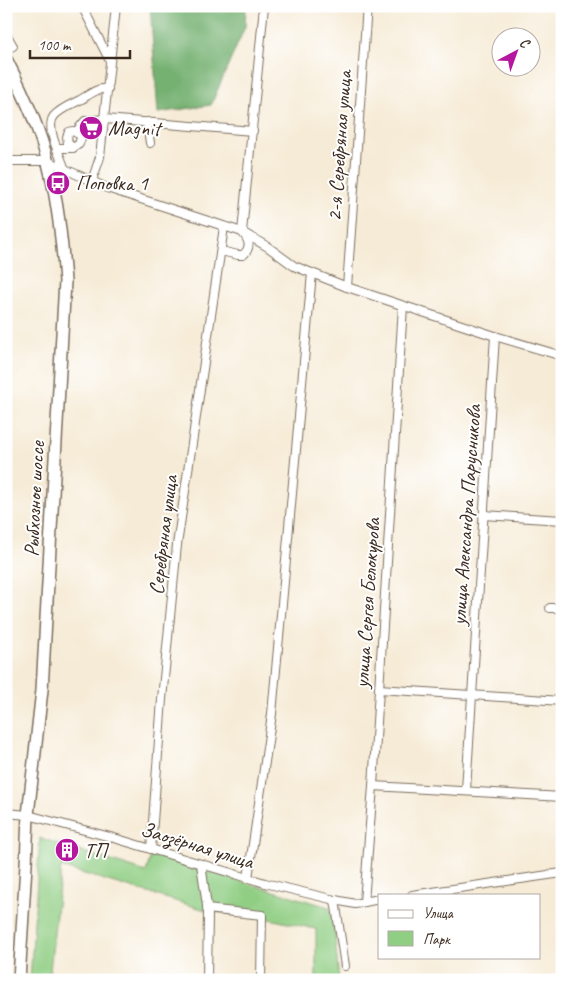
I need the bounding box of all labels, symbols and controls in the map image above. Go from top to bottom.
scale bar [30,28,130,60]
north arrow [490,28,540,78]
text: С [516,34,534,53]
text: 100 m [38,36,72,55]
street label: 2-я Серебряная улица [321,67,357,222]
supermarket icon: Magnit [78,115,104,141]
place label: Magnit [108,115,163,141]
bus stop icon: Поповка 1 [45,170,71,196]
place label: Поповка 1 [76,170,149,196]
street label: улица Александра Парусникова [445,402,487,628]
street label: Рыбхозное шоссе [18,440,50,557]
street label: Серебряная улица [143,472,183,596]
street label: улица Сергея Белокурова [348,516,386,691]
street label: Заозёрная улица [137,816,258,876]
building icon: ТП [54,837,80,863]
place label: ТП [84,837,110,863]
legend [378,894,540,958]
text: Улица [423,904,454,923]
text: Парк [423,930,451,949]

